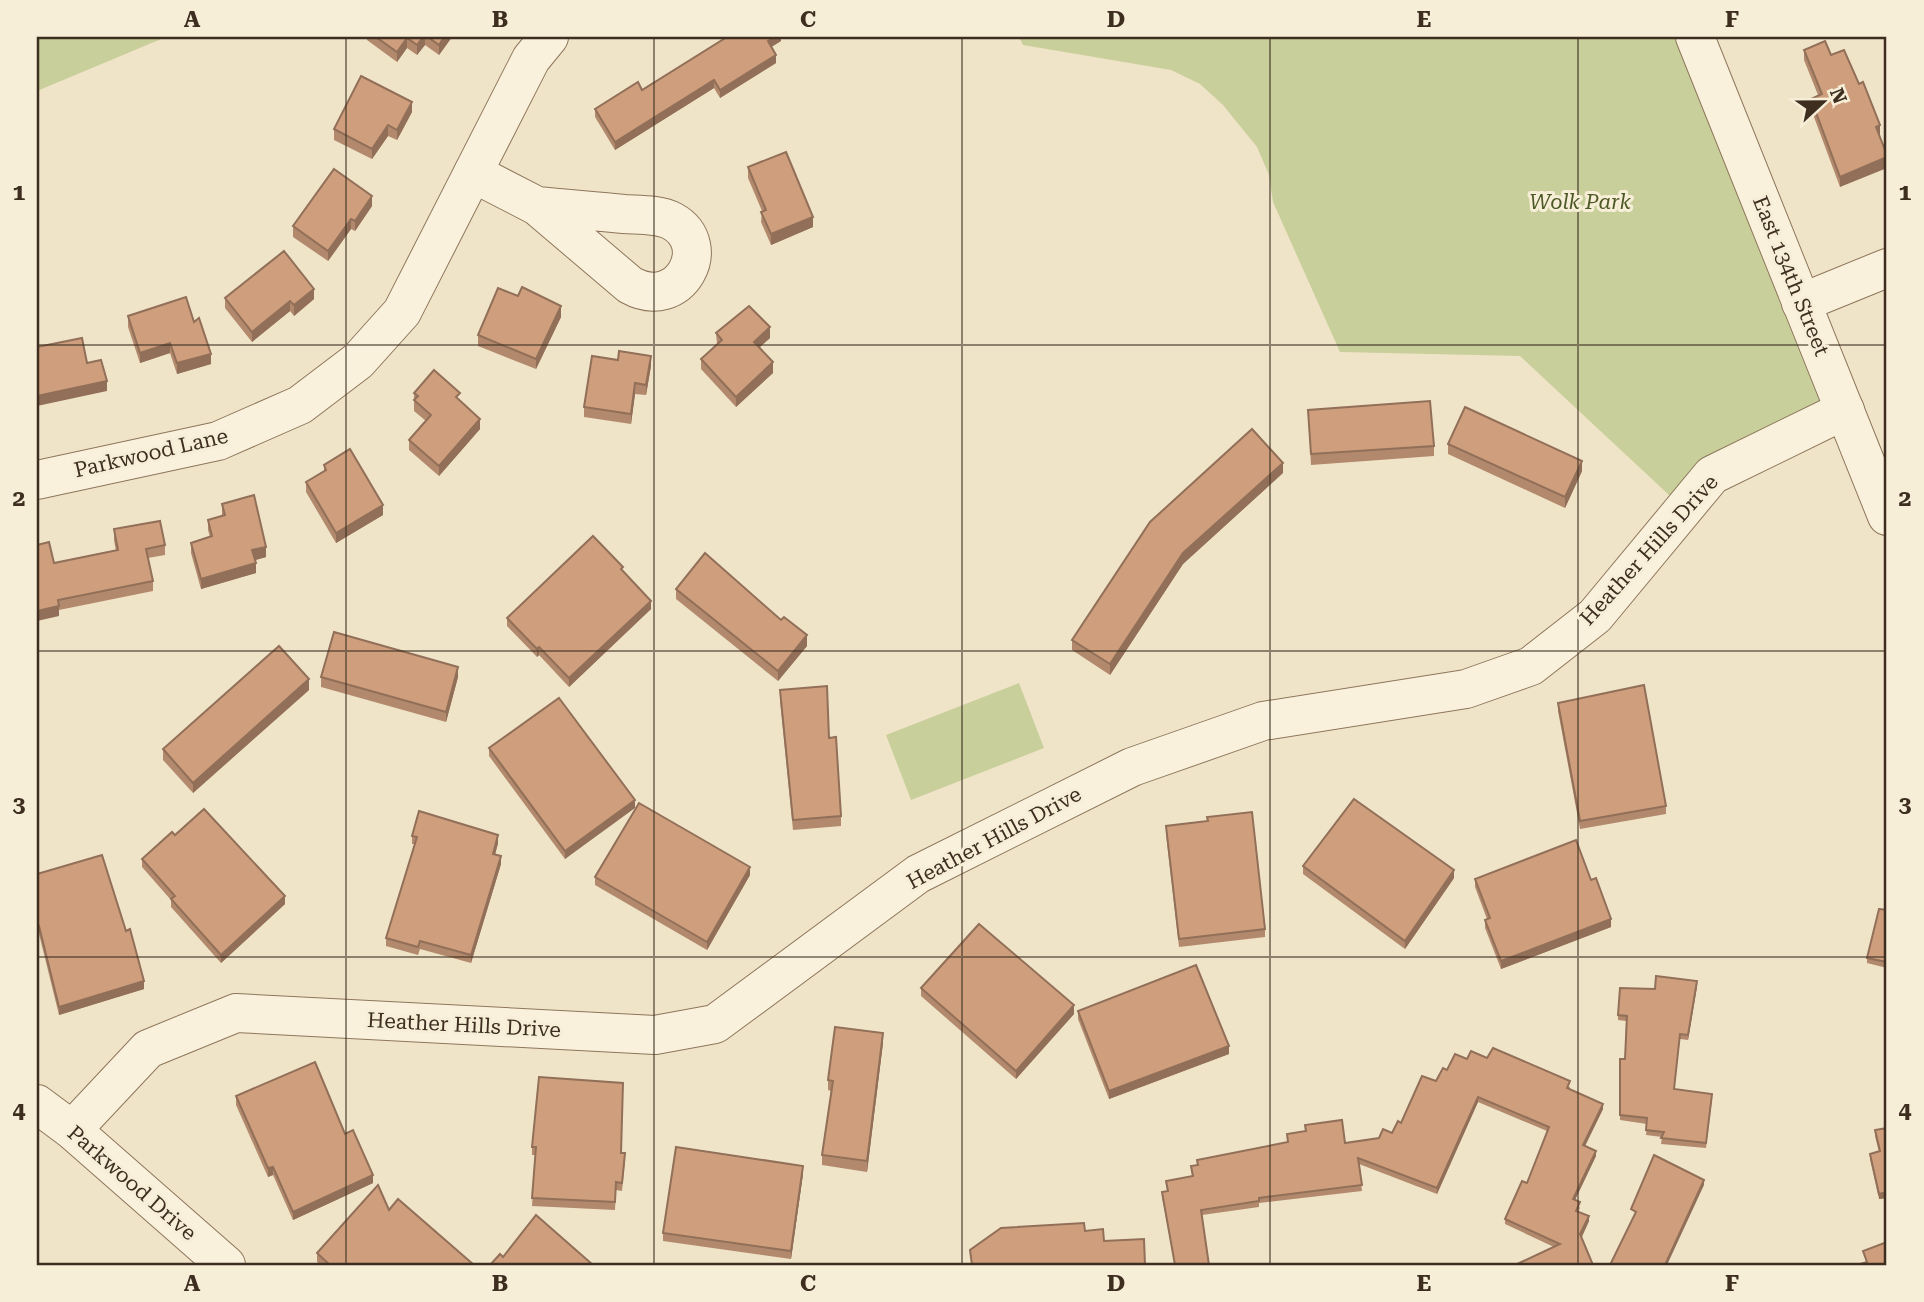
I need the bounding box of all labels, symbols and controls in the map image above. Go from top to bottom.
text: A [184,6,201,33]
text: B [492,6,508,33]
text: C [800,6,816,33]
text: D [1107,6,1125,33]
text: E [1417,6,1431,33]
text: F [1725,6,1739,33]
north arrow [1787,66,1857,136]
text: N [1825,85,1852,107]
text: 1 [13,179,26,206]
text: 1 [1899,179,1912,206]
park label: Wolk Park [1529,190,1631,214]
street label: East 134th Street [1748,193,1834,360]
street label: Parkwood Lane [72,424,230,482]
street label: Heather Hills Drive [1575,470,1723,630]
text: 2 [13,485,25,512]
text: 2 [1899,485,1911,512]
street label: Heather Hills Drive [903,782,1085,894]
text: 3 [13,791,26,818]
text: 3 [1899,791,1912,818]
street label: Heather Hills Drive [366,1008,562,1042]
text: 4 [13,1097,26,1124]
text: 4 [1899,1097,1912,1124]
street label: Parkwood Drive [63,1121,201,1245]
text: A [184,1270,201,1297]
text: B [492,1270,508,1297]
text: C [800,1270,816,1297]
text: D [1107,1270,1125,1297]
text: E [1417,1270,1431,1297]
text: F [1725,1270,1739,1297]

